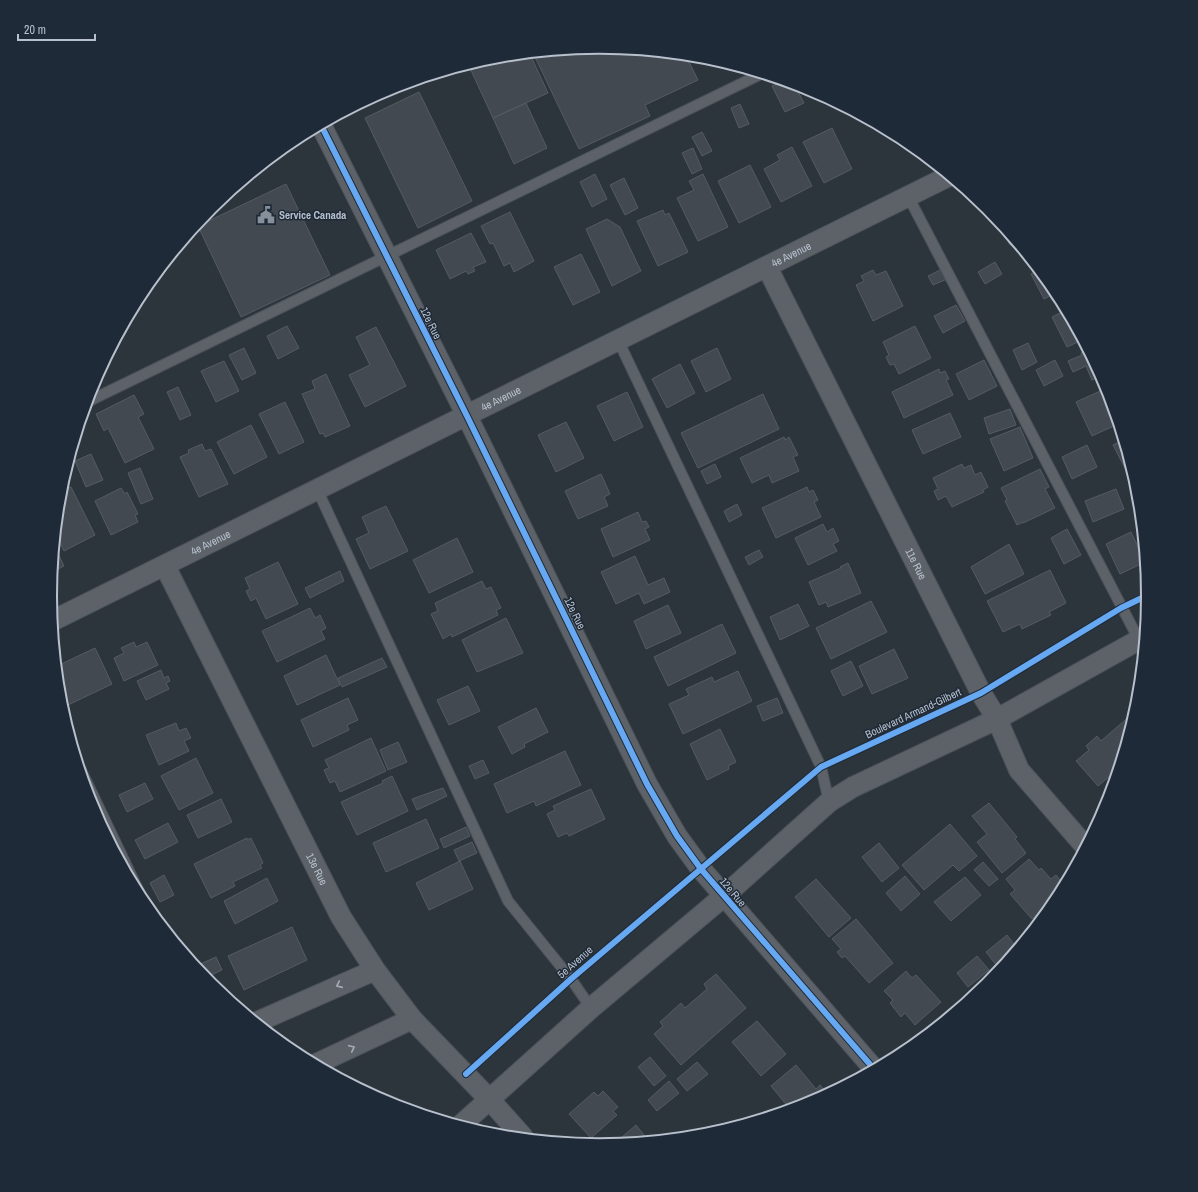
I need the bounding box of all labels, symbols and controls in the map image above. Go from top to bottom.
scale bar [18,16,95,42]
text: 20 m [24,22,46,38]
public building icon: Service Canada [256,205,276,225]
place label: Service Canada [279,208,346,222]
street label: 4e Avenue [769,239,813,270]
street label: 12e Rue [417,305,445,341]
street label: 4e Avenue [479,383,523,414]
street label: 4e Avenue [188,527,233,558]
street label: 11e Rue [902,546,930,582]
street label: 12e Rue [561,595,589,631]
street label: Boulevard Armand-Gilbert [863,684,964,741]
street label: 13e Rue [303,851,331,887]
street label: 12e Rue [717,874,749,910]
street label: 5e Avenue [554,943,596,981]
one-way arrow [336,980,344,988]
one-way arrow [347,1045,355,1053]

